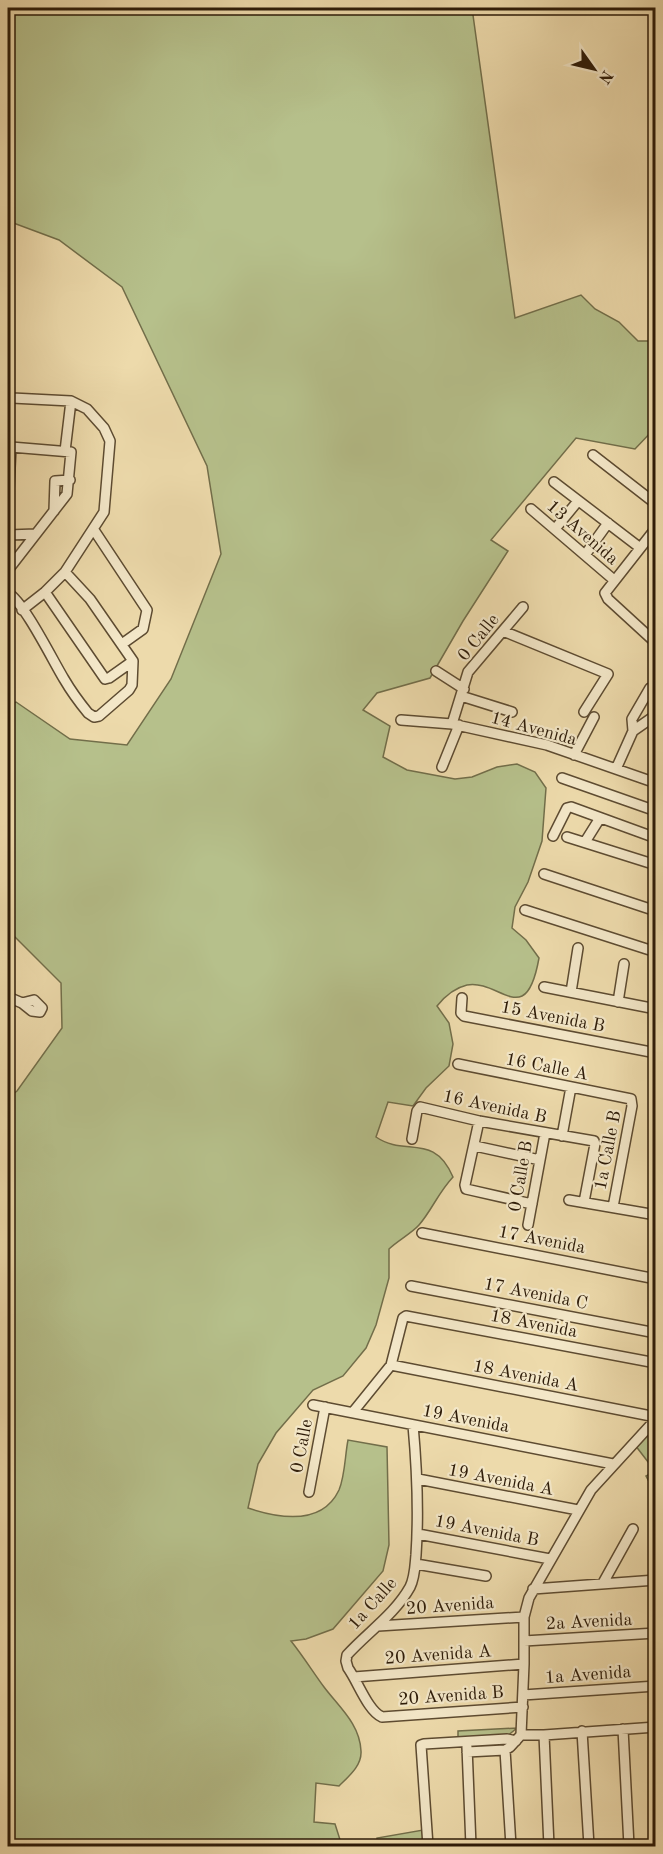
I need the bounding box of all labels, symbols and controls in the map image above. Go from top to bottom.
north arrow [564,39,624,99]
text: N [594,67,615,86]
street label: 13 Avenida [543,497,622,569]
street label: 0 Calle [455,611,503,664]
street label: 14 Avenida [489,709,579,749]
street label: 15 Avenida B [499,998,606,1036]
street label: 16 Calle A [504,1050,590,1084]
street label: 16 Avenida B [441,1087,548,1127]
street label: 1a Calle B [591,1109,625,1192]
street label: 0 Calle B [506,1139,536,1213]
street label: 17 Avenida [497,1223,587,1257]
street label: 17 Avenida C [482,1275,589,1313]
street label: 18 Avenida [489,1307,579,1341]
street label: 18 Avenida A [472,1357,580,1395]
street label: 19 Avenida [421,1402,511,1436]
street label: 0 Calle [288,1418,316,1475]
street label: 19 Avenida A [447,1461,555,1499]
street label: 19 Avenida B [433,1512,540,1550]
street label: 1a Calle [345,1574,401,1633]
street label: 20 Avenida [405,1594,495,1618]
street label: 2a Avenida [545,1611,633,1633]
street label: 20 Avenida A [384,1642,492,1668]
street label: 1a Avenida [544,1663,632,1687]
street label: 20 Avenida B [398,1683,504,1709]

